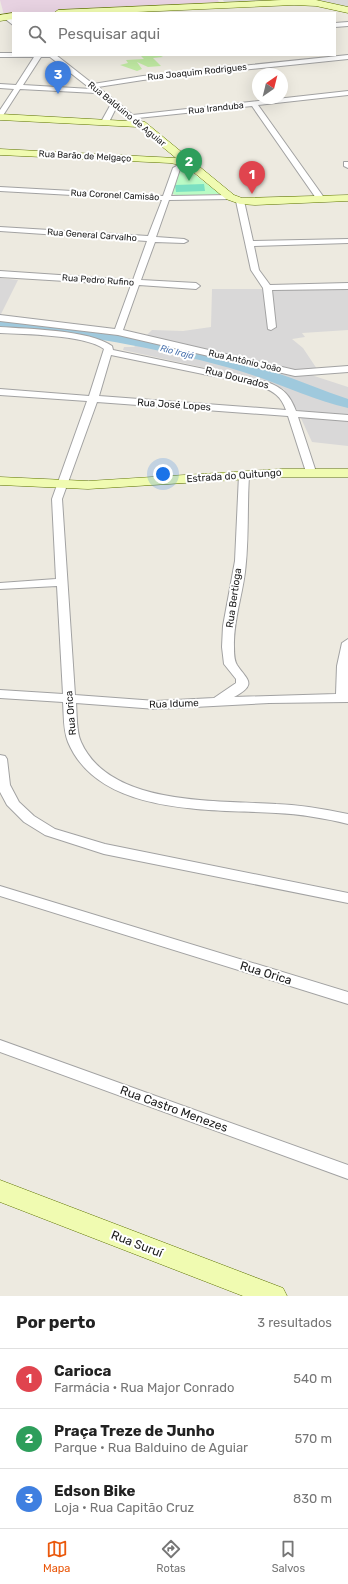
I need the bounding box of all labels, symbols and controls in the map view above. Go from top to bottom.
search box [12,12,336,56]
icon: search [26,23,48,45]
text: Pesquisar aqui [58,25,160,43]
pin: 3 [45,61,71,94]
street label: Rua Joaquim Rodrigues [147,62,248,82]
north arrow [252,68,288,104]
street label: Rua Balduino de Aguiar [86,80,168,149]
street label: Rua Iranduba [188,100,244,116]
pin: 2 [176,148,202,181]
street label: Rua Barão de Melgaço [38,149,132,163]
pin: 1 [239,161,265,194]
street label: Rua Coronel Camisão [70,188,160,202]
street label: Rua General Carvalho [47,227,137,243]
street label: Rua Pedro Rufino [62,272,134,288]
water label: Rio Irajá [159,343,195,361]
street label: Rua Antônio João [208,348,282,374]
street label: Rua Dourados [204,364,270,392]
street label: Rua José Lopes [137,396,211,414]
your location [153,464,173,484]
street label: Estrada do Quitungo [186,467,282,485]
street label: Rua Bertioga [224,567,244,629]
street label: Rua Orica [63,690,79,736]
street label: Rua Idume [149,697,199,711]
street label: Rua Orica [238,958,294,988]
street label: Rua Castro Menezes [118,1083,230,1135]
street label: Rua Suruí [109,1228,166,1261]
text: Por perto [16,1312,96,1332]
text: 3 resultados [257,1315,332,1330]
text: Carioca [54,1362,111,1380]
text: 1 [26,1371,32,1386]
text: 540 m [293,1371,332,1386]
text: Farmácia · Rua Major Conrado [54,1380,234,1395]
text: Praça Treze de Junho [54,1422,215,1440]
text: 2 [25,1431,33,1446]
text: 570 m [295,1431,332,1446]
text: Parque · Rua Balduino de Aguiar [54,1440,248,1455]
text: Edson Bike [54,1482,136,1500]
text: 3 [25,1491,33,1506]
text: 830 m [293,1491,332,1506]
text: Loja · Rua Capitão Cruz [54,1500,194,1515]
tab: Mapa [43,1538,70,1575]
tab: Rotas [156,1538,186,1575]
tab: Salvos [272,1538,305,1575]

